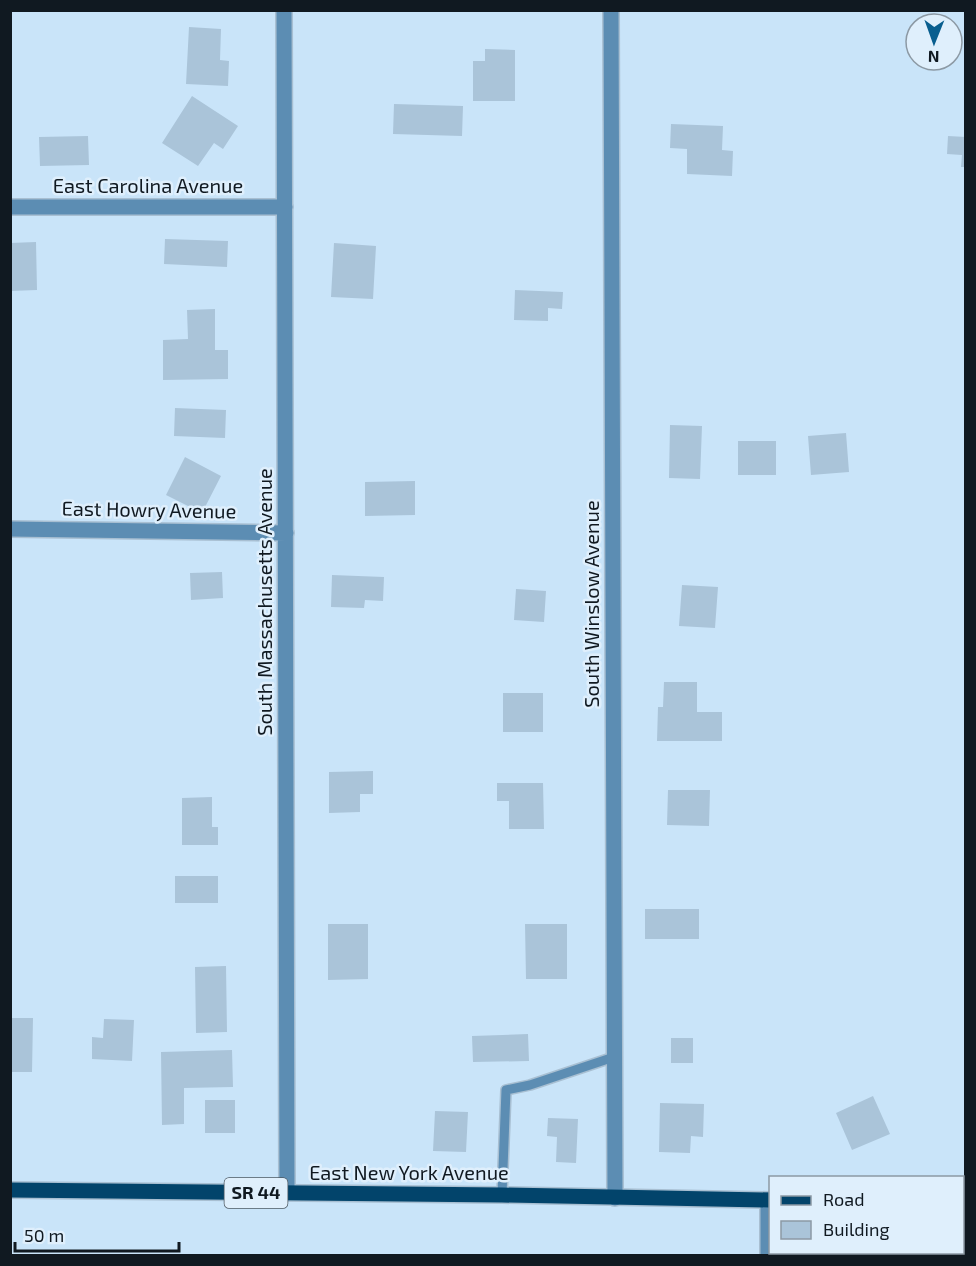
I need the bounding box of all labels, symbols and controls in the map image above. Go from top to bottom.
north arrow [904,12,964,72]
text: N [928,48,940,67]
street label: East Carolina Avenue [53,173,243,197]
street label: South Massachusetts Avenue [252,468,276,736]
street label: East Howry Avenue [61,495,237,523]
street label: South Winslow Avenue [579,500,603,708]
street label: East New York Avenue [309,1160,509,1184]
legend [769,1176,964,1254]
road number: SR 44 [224,1178,288,1208]
text: Road [823,1188,864,1210]
scale bar [15,1215,178,1253]
text: Building [823,1218,890,1240]
text: 50 m [24,1224,64,1246]

